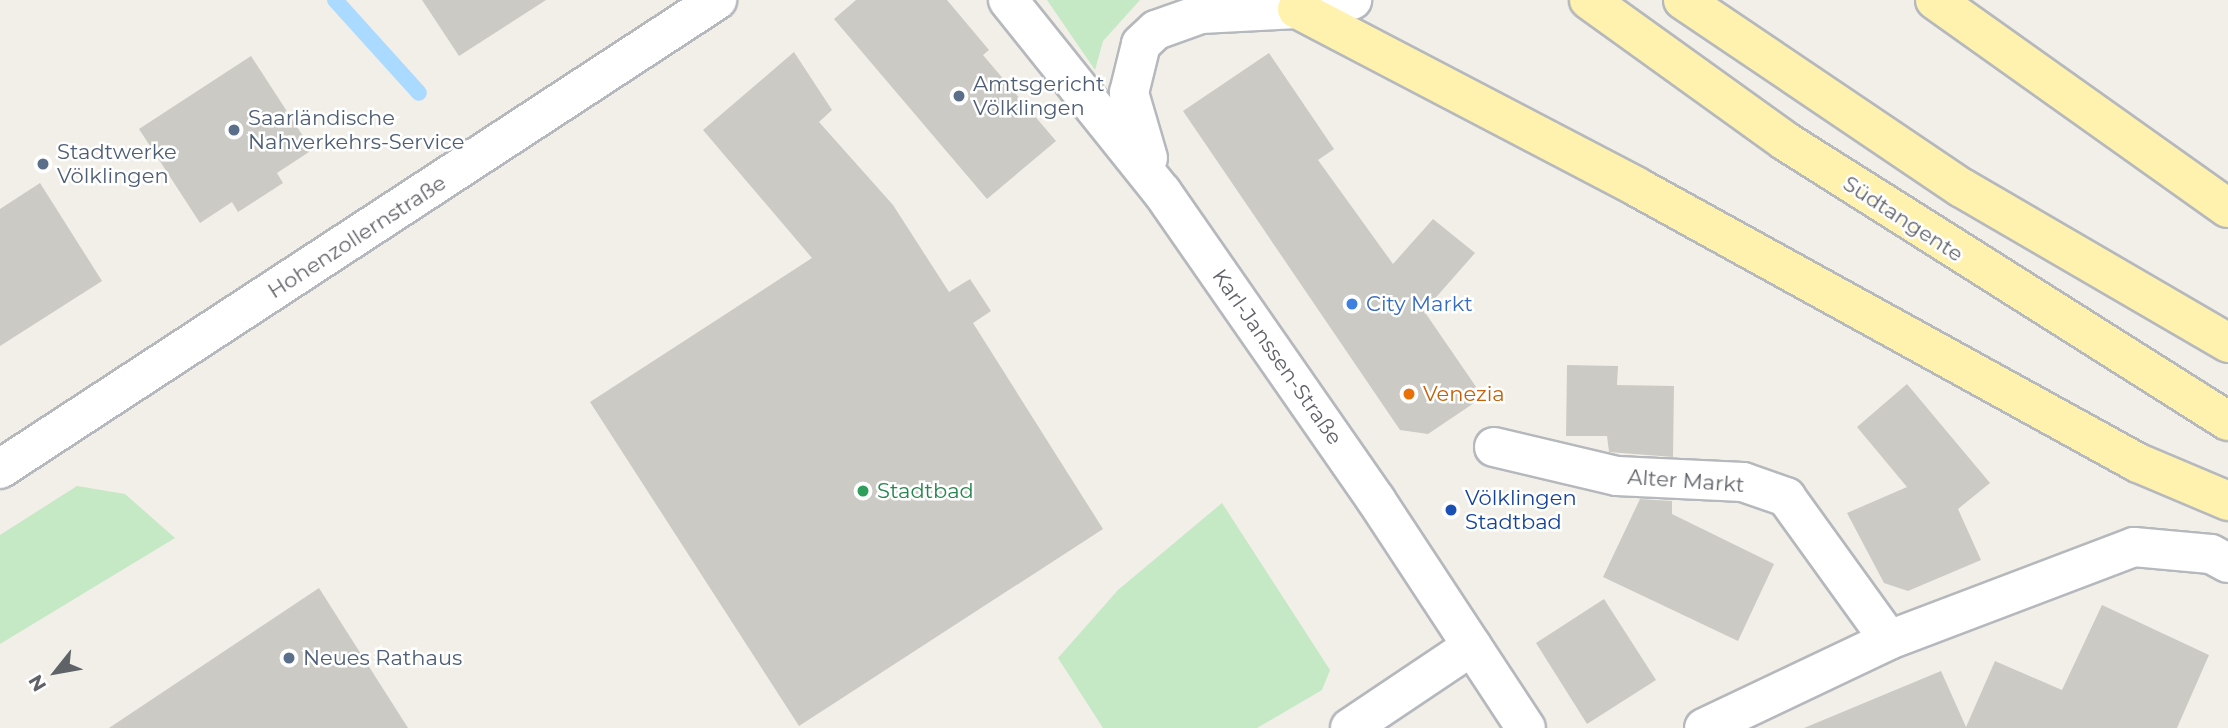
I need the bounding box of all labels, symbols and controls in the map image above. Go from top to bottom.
place label: Amtsgericht Völklingen [973,71,1104,121]
marker: Amtsgericht Völklingen [951,88,967,104]
place label: Saarländische Nahverkehrs-Service [248,105,464,155]
marker: Saarländische Nahverkehrs-Service [226,122,242,138]
place label: Stadtwerke Völklingen [57,139,177,189]
marker: Stadtwerke Völklingen [35,156,51,172]
street label: Hohenzollernstraße [263,170,451,304]
street label: Südtangente [1838,171,1968,267]
street label: Karl-Janssen-Straße [1207,264,1347,450]
place label: City Markt [1366,291,1473,317]
marker: City Markt [1344,296,1360,312]
place label: Venezia [1423,381,1505,407]
marker: Venezia [1401,386,1417,402]
street label: Alter Markt [1627,464,1745,498]
place label: Stadtbad [877,478,974,504]
marker: Stadtbad [855,483,871,499]
place label: Völklingen Stadtbad [1465,485,1577,535]
marker: Völklingen Stadtbad [1443,502,1459,518]
north arrow [21,637,91,707]
place label: Neues Rathaus [303,645,462,671]
marker: Neues Rathaus [281,650,297,666]
text: N [24,671,51,696]

